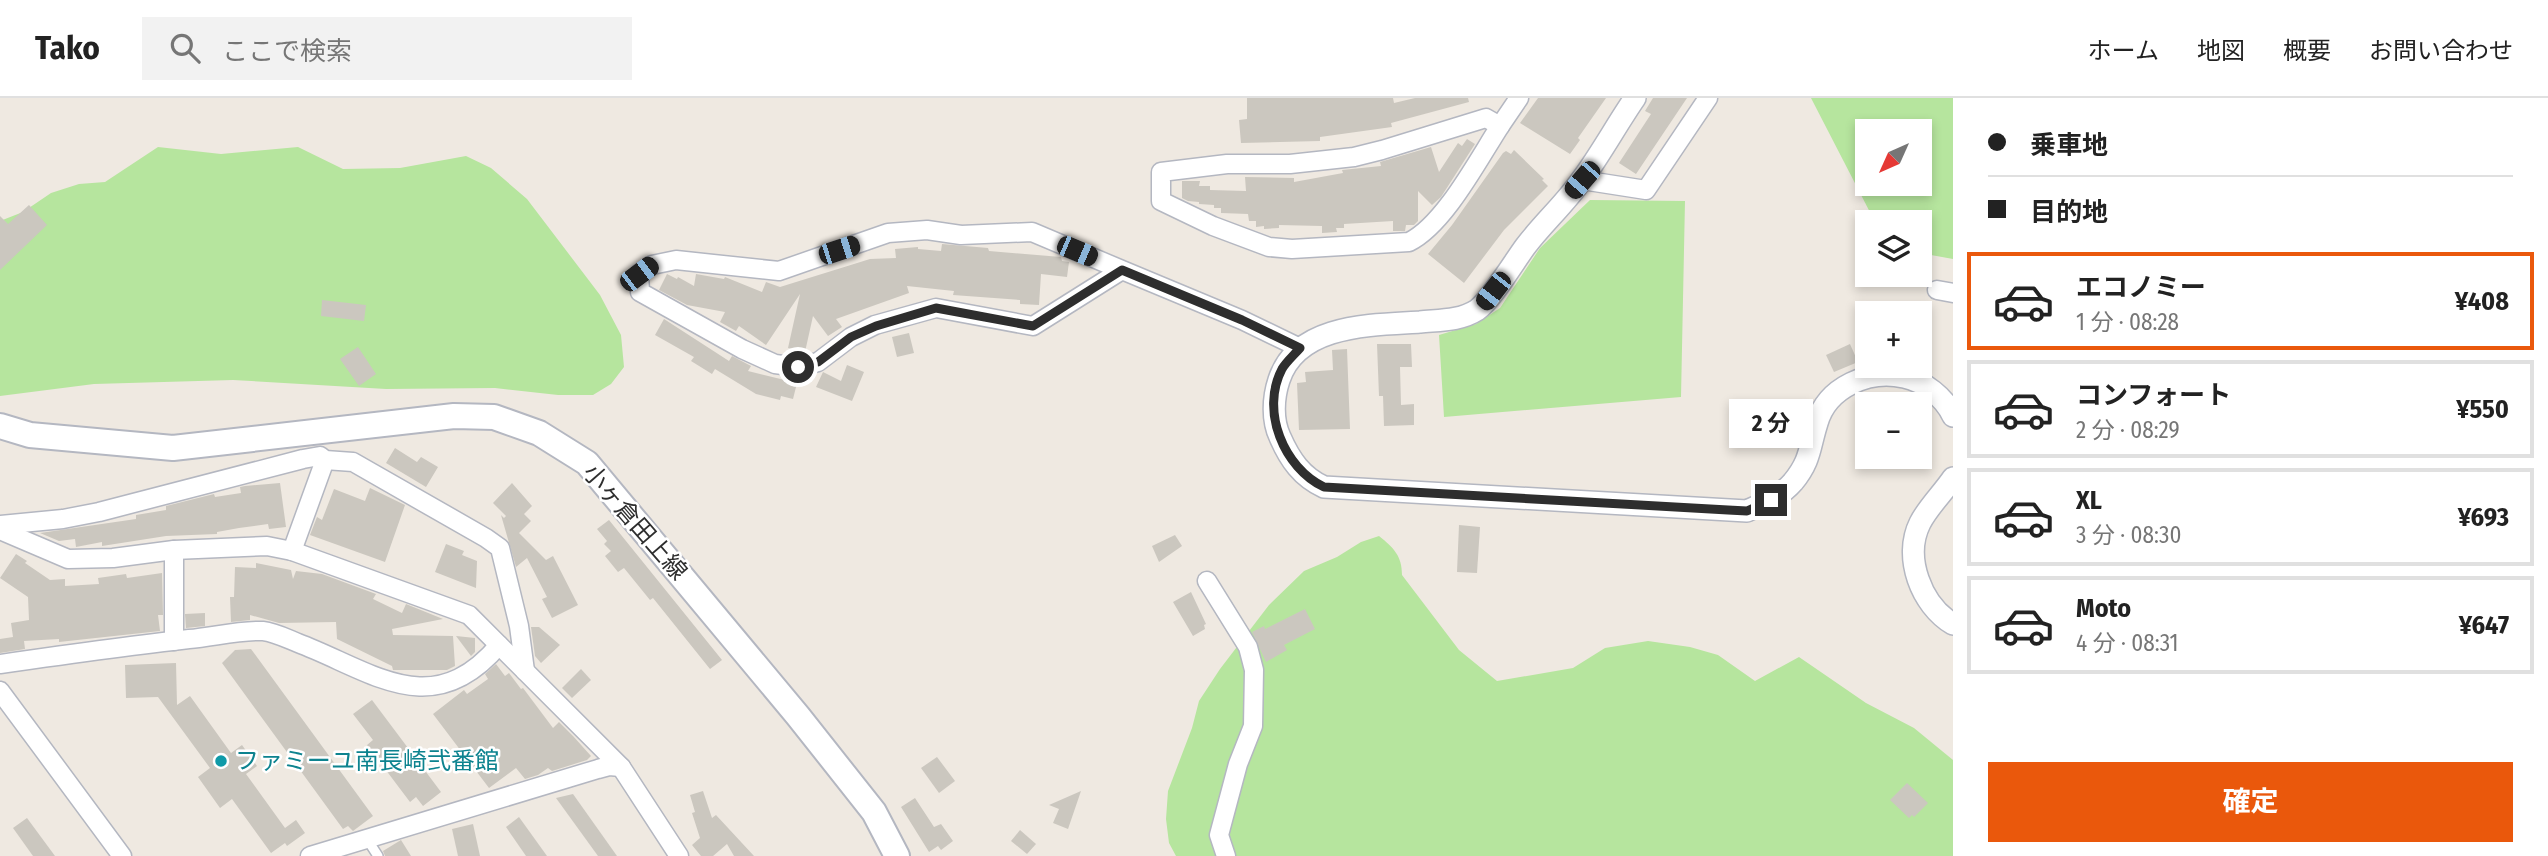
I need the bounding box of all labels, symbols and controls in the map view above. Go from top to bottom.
search box [142,17,632,80]
text: Tako [35,28,100,68]
icon: search [166,29,204,67]
text: ここで検索 [222,36,352,67]
text: ホーム [2088,37,2159,65]
text: 地図 [2197,37,2245,65]
text: 概要 [2283,37,2331,65]
text: お問い合わせ [2369,37,2513,65]
north arrow [1855,119,1932,196]
map controls [1855,119,1932,469]
text: 乗車地 [2030,130,2108,161]
car [1561,157,1604,203]
text: 目的地 [2030,197,2108,228]
button: layers [1855,210,1932,287]
car [1054,233,1101,269]
car [816,234,863,266]
car [616,253,663,295]
car [1472,268,1515,314]
icon: car [1992,270,2055,333]
text: エコノミー [2076,272,2206,303]
text: ¥408 [2455,286,2509,317]
button: + [1855,301,1932,378]
text: 1 分 · 08:28 [2076,308,2179,336]
route start [782,351,814,383]
icon: car [1992,378,2055,441]
text: コンフォート [2076,380,2231,411]
button: − [1855,392,1932,469]
text: ¥550 [2456,394,2509,425]
callout: 2 分 [1729,398,1813,448]
text: 2 分 [1752,409,1790,437]
text: 2 分 · 08:29 [2076,416,2180,444]
street label: 小ヶ倉田上線 [577,458,693,586]
route end [1755,484,1787,516]
text: XL [2076,485,2102,516]
icon: car [1992,486,2055,549]
text: ¥693 [2458,502,2509,533]
text: 3 分 · 08:30 [2076,521,2181,549]
text: Moto [2076,593,2131,624]
icon: car [1992,594,2055,657]
text: ¥647 [2459,610,2509,641]
text: 4 分 · 08:31 [2076,629,2179,657]
place label: ファミーユ南長崎弐番館 [235,747,499,775]
marker: ファミーユ南長崎弐番館 [213,753,229,769]
button: 確定 [1988,762,2513,842]

